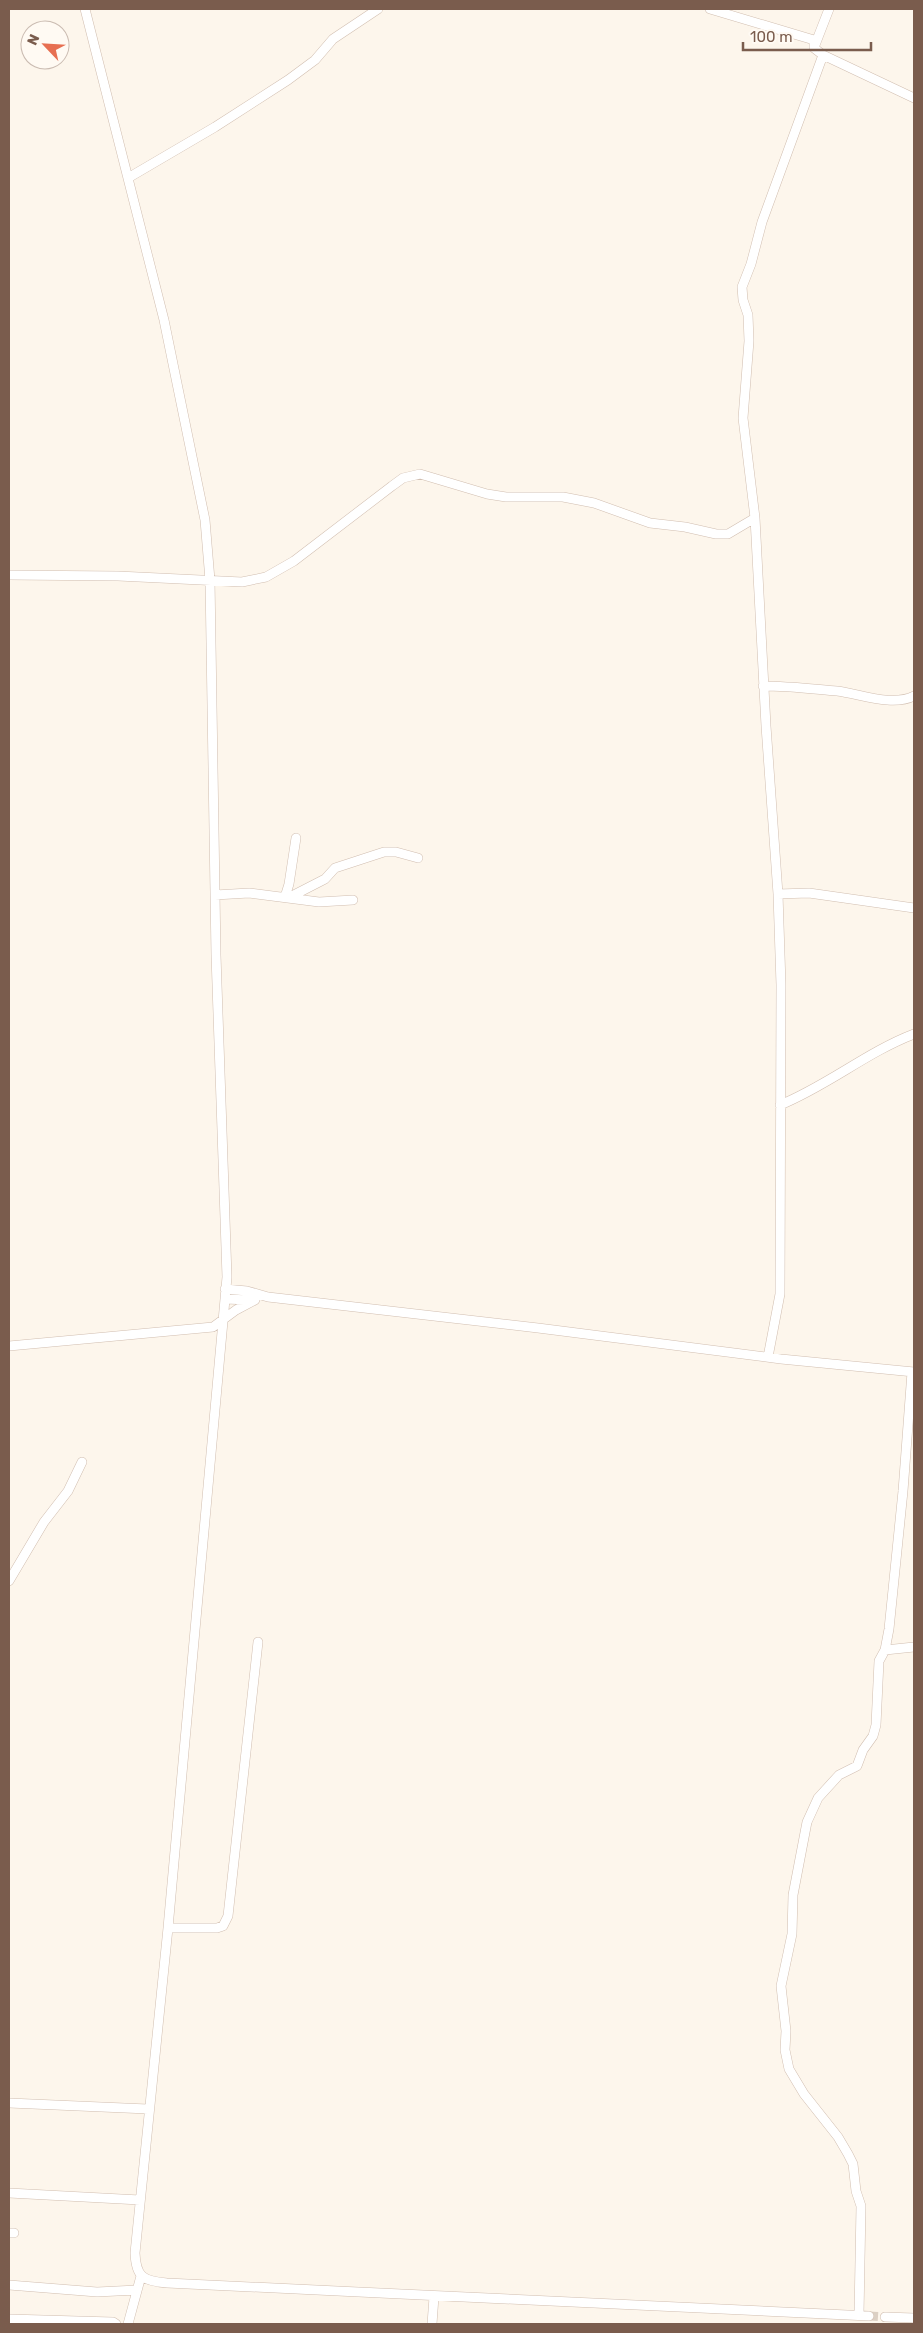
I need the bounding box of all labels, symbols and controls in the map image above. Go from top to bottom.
north arrow [20,20,70,70]
scale bar [743,20,870,52]
text: 100 m [750,28,792,46]
text: N [24,32,44,48]

